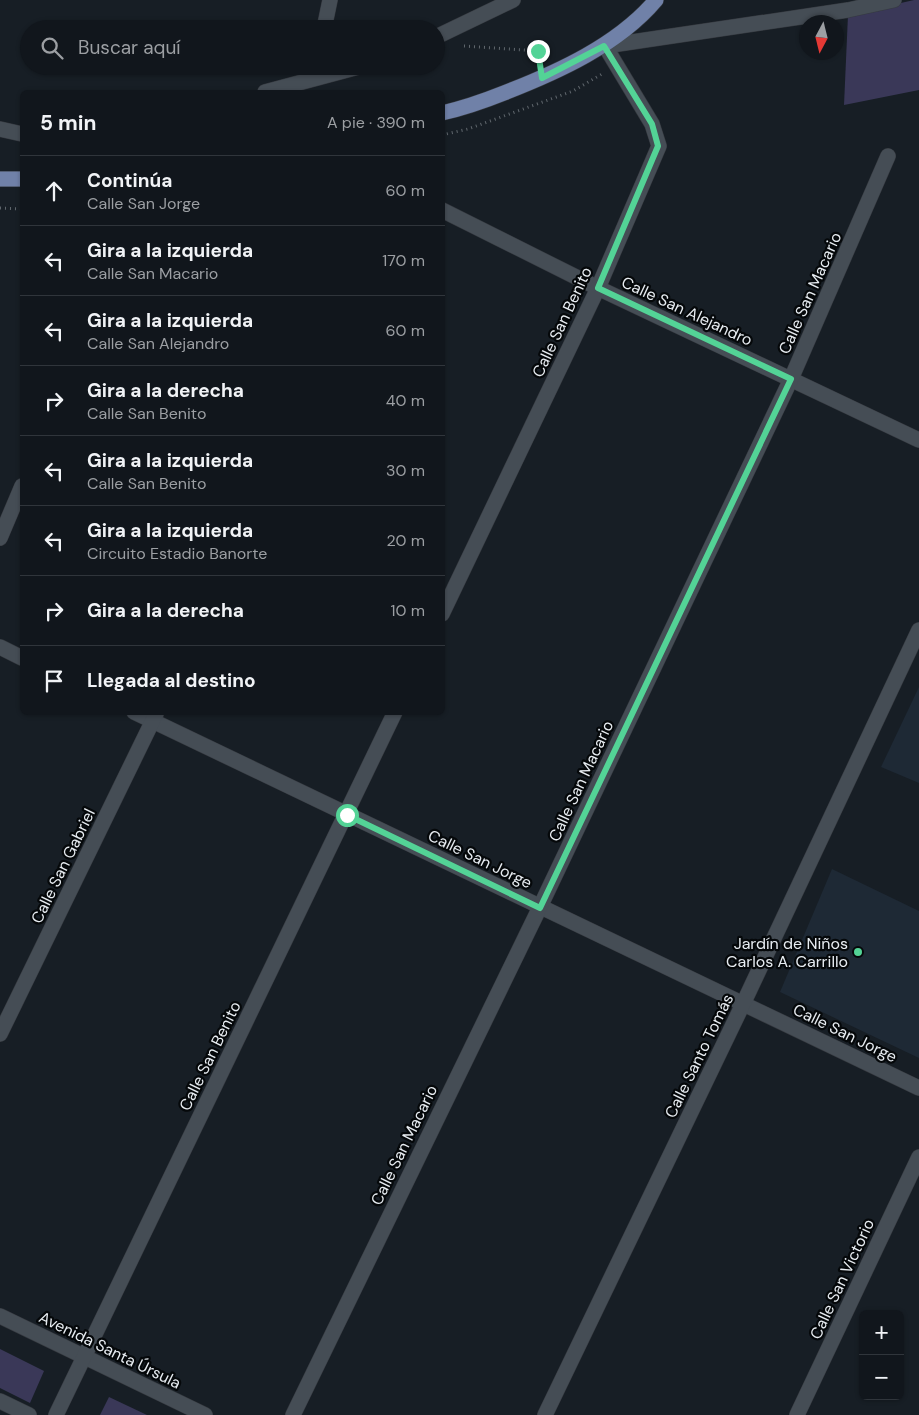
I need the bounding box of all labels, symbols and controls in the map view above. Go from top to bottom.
north arrow [799,15,844,60]
search box [20,20,445,75]
icon: search [38,34,66,62]
text: Buscar aquí [78,35,181,60]
route end [527,40,550,63]
text: 5 min [40,109,96,137]
text: A pie · 390 m [327,112,425,133]
text: Continúa [87,168,172,193]
icon: ahead [40,177,68,205]
text: 60 m [385,180,425,201]
text: Calle San Jorge [87,193,200,214]
street label: Calle San Macario [774,229,846,357]
text: Gira a la izquierda [87,238,253,263]
icon: left [40,247,68,275]
text: 170 m [382,250,425,271]
text: Calle San Macario [87,263,218,284]
street label: Calle San Benito [527,263,597,381]
street label: Calle San Alejandro [618,271,756,351]
text: Gira a la izquierda [87,308,253,333]
icon: left [40,317,68,345]
text: 60 m [385,320,425,341]
text: Calle San Alejandro [87,333,229,354]
text: Gira a la derecha [87,378,244,403]
icon: right [40,387,68,415]
text: 40 m [386,390,425,411]
text: Calle San Benito [87,403,206,424]
text: Gira a la izquierda [87,448,253,473]
icon: left [40,457,68,485]
text: 30 m [386,460,425,481]
text: Calle San Benito [87,473,206,494]
text: Gira a la izquierda [87,518,253,543]
icon: left [40,527,68,555]
text: 20 m [386,530,425,551]
text: Circuito Estadio Banorte [87,543,267,564]
icon: right [40,597,68,625]
text: Gira a la derecha [87,598,244,623]
text: 10 m [391,600,425,621]
icon: arrive [40,667,68,695]
text: Llegada al destino [87,668,256,693]
street label: Calle San Macario [544,717,618,845]
route start [336,804,359,827]
street label: Calle San Gabriel [26,805,100,927]
street label: Calle San Jorge [425,825,535,893]
place label: Jardín de Niños Carlos A. Carrillo [726,933,848,972]
marker: Jardín de Niños Carlos A. Carrillo [852,946,864,958]
street label: Calle Santo Tomás [660,990,738,1122]
street label: Calle San Benito [174,998,246,1114]
street label: Calle San Jorge [790,999,900,1067]
street label: Calle San Macario [366,1081,442,1209]
street label: Calle San Victorio [805,1215,879,1343]
street label: Avenida Santa Úrsula [36,1307,184,1393]
map controls [859,1310,904,1400]
button: + [859,1310,904,1355]
button: − [859,1355,904,1400]

